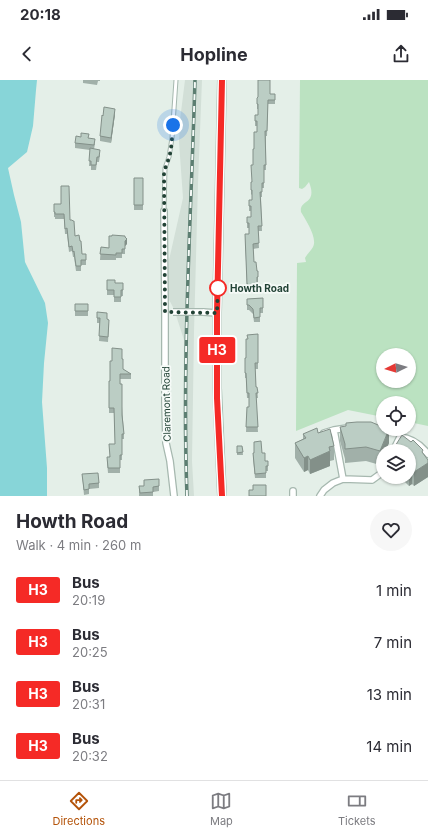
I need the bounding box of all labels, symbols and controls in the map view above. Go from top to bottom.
text: 20:18 [20,5,61,24]
icon: back [16,43,38,65]
icon: share [390,43,412,65]
text: Hopline [180,44,248,65]
your location [163,115,183,135]
marker: Howth Road [209,279,227,297]
place label: Howth Road [230,282,289,294]
line badge: H3 [199,337,235,363]
text: H3 [207,341,227,358]
north arrow [376,348,416,388]
map controls [376,348,416,484]
street label: Claremont Road [159,366,173,442]
button: locate [376,396,416,436]
button: layers [376,444,416,484]
button: heart [370,509,412,551]
text: Howth Road [16,510,128,533]
text: Walk · 4 min · 260 m [16,537,141,553]
text: Bus [72,573,100,592]
text: H3 [28,581,48,598]
text: 1 min [376,581,412,600]
text: 20:19 [72,592,105,608]
text: Bus [72,625,100,644]
text: H3 [28,633,48,650]
text: 7 min [374,633,412,652]
text: 20:25 [72,644,108,660]
text: Bus [72,677,100,696]
text: H3 [28,685,48,702]
text: 13 min [367,685,412,704]
text: 20:31 [72,696,105,712]
text: Bus [72,729,100,748]
text: H3 [28,737,48,754]
text: 14 min [366,737,412,756]
text: 20:32 [72,748,108,764]
tab: Directions [53,790,105,828]
tab: Map [210,790,233,828]
tab: Tickets [338,790,375,828]

